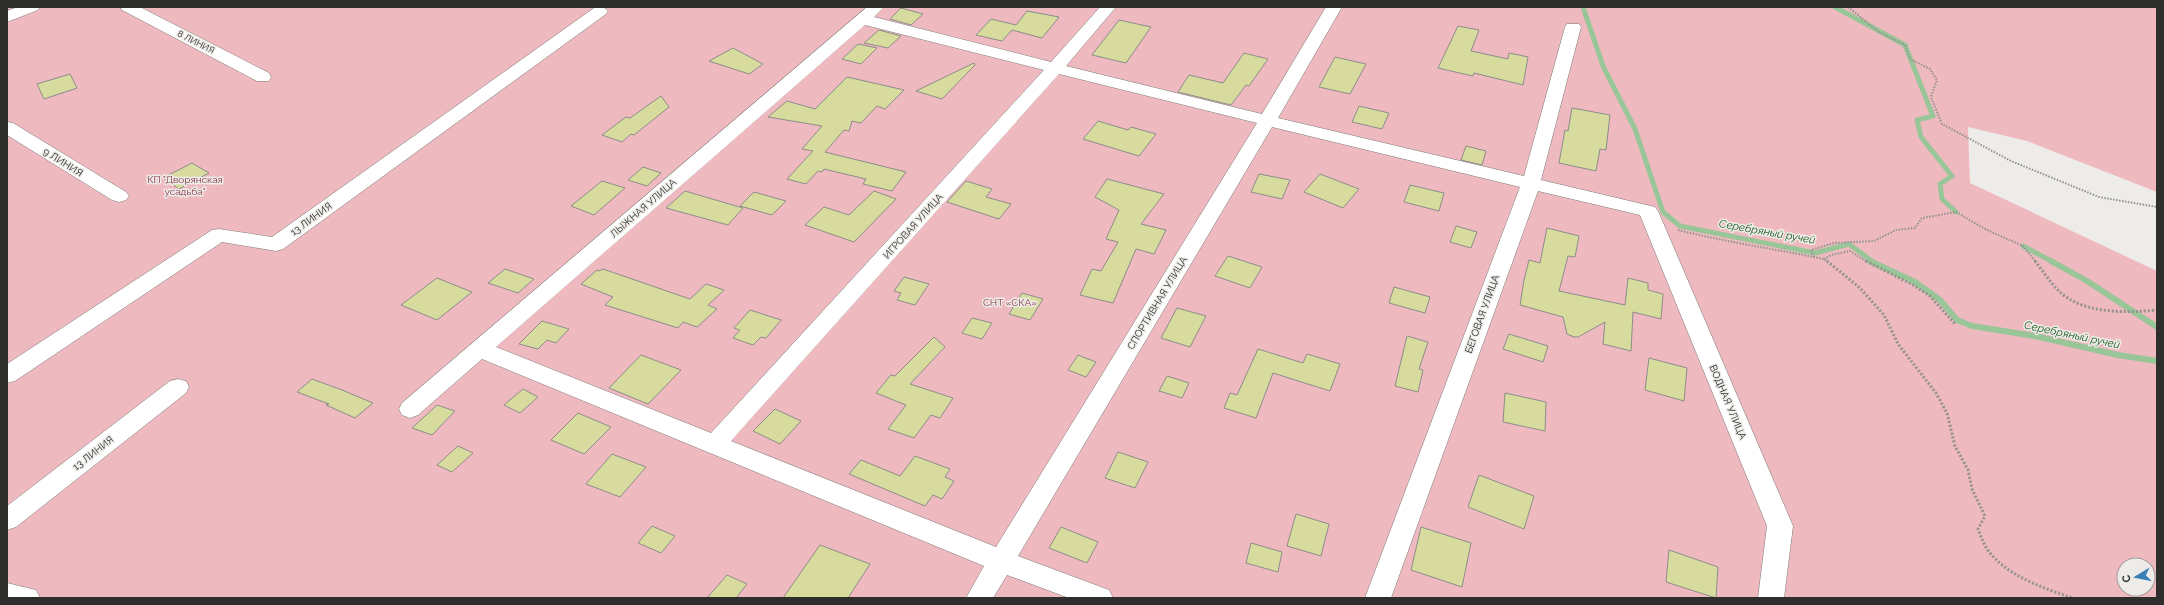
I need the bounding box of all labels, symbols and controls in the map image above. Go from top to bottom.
street label: 8 ЛИНИЯ [176,28,216,56]
street label: 9 ЛИНИЯ [41,146,85,178]
park label: КП "Дворянская усадьба" [147,174,223,197]
street label: ЛЫЖНАЯ УЛИЦА [608,176,678,240]
street label: ИГРОВАЯ УЛИЦА [881,191,945,261]
street label: 13 ЛИНИЯ [288,200,334,238]
water label: Серебряный ручей [1718,217,1816,247]
street label: СПОРТИВНАЯ УЛИЦА [1125,254,1189,351]
street label: БЕГОВАЯ УЛИЦА [1463,273,1501,355]
park label: СНТ «СКА» [983,297,1037,308]
water label: Серебряный ручей [2023,318,2121,352]
street label: ВОДНАЯ УЛИЦА [1707,363,1749,441]
street label: 13 ЛИНИЯ [71,434,115,472]
north arrow [2116,557,2156,597]
text: С [2120,573,2134,583]

